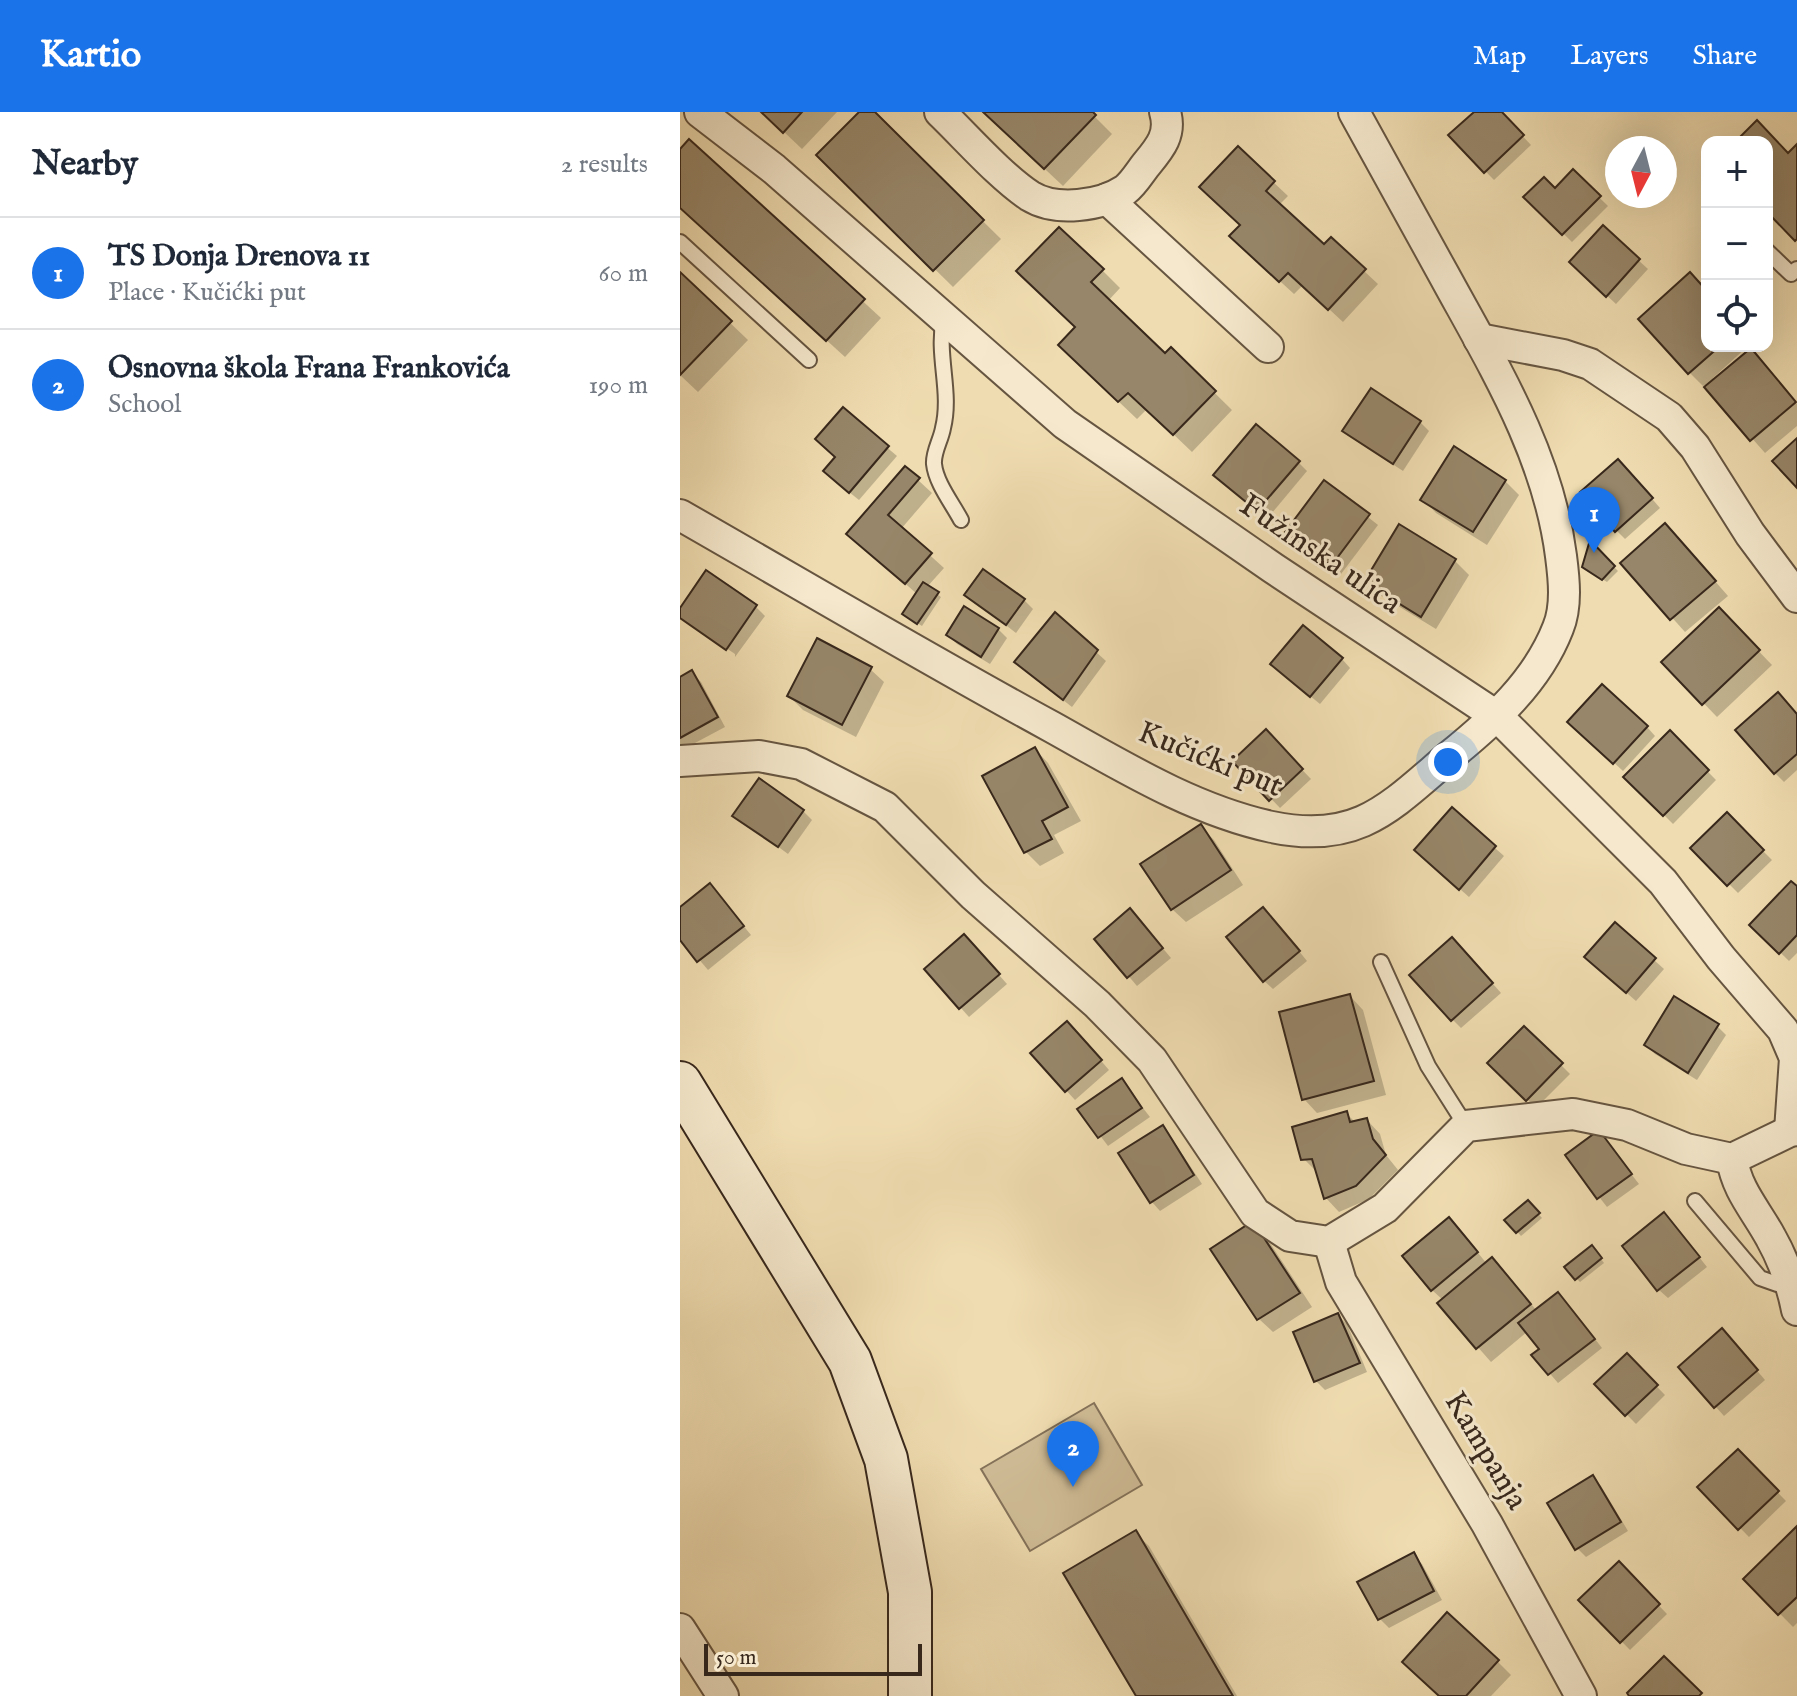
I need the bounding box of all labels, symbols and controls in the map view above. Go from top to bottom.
text: Kartio [40,32,141,80]
text: Map [1473,39,1526,74]
text: Layers [1570,39,1649,74]
text: Share [1693,39,1757,74]
north arrow [1605,136,1677,208]
map controls [1701,136,1773,352]
button: + [1701,136,1773,208]
text: Nearby [32,143,138,186]
text: 2 results [561,148,648,181]
button: − [1701,208,1773,280]
text: TS Donja Drenova 11 [108,238,370,276]
text: 1 [53,257,63,290]
text: 60 m [599,257,648,290]
text: Place · Kučićki put [108,276,306,309]
button: locate [1701,280,1773,352]
text: Osnovna škola Frana Frankovića [108,350,510,388]
text: 2 [52,369,64,402]
text: 190 m [588,369,648,402]
text: School [108,388,181,421]
street label: Fužinska ulica [1231,486,1409,625]
pin: 1 [1568,487,1620,553]
street label: Kučićki put [1131,712,1289,808]
your location [1428,742,1468,782]
street label: Kampanja [1434,1384,1536,1518]
pin: 2 [1047,1421,1099,1487]
scale bar [704,1640,922,1676]
text: 50 m [716,1644,757,1672]

